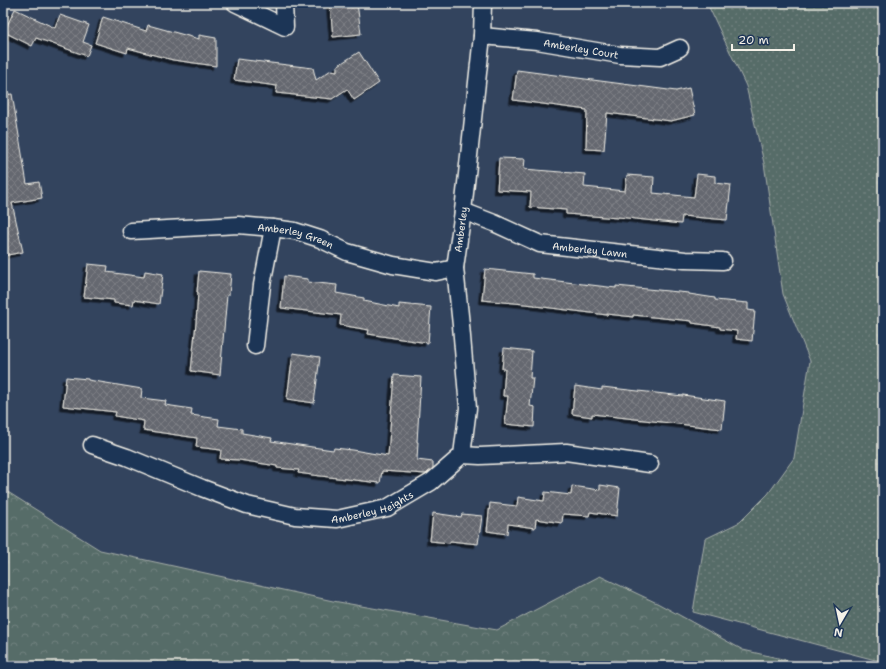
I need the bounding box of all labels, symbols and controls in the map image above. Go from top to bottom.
scale bar [732,26,794,52]
text: 20 m [738,32,769,48]
street label: Amberley Court [543,36,620,62]
street label: Amberley [451,206,470,253]
street label: Amberley Green [257,221,336,252]
street label: Amberley Lawn [552,239,628,261]
street label: Amberley Heights [331,488,416,526]
north arrow [820,603,860,643]
text: N [833,624,844,640]

